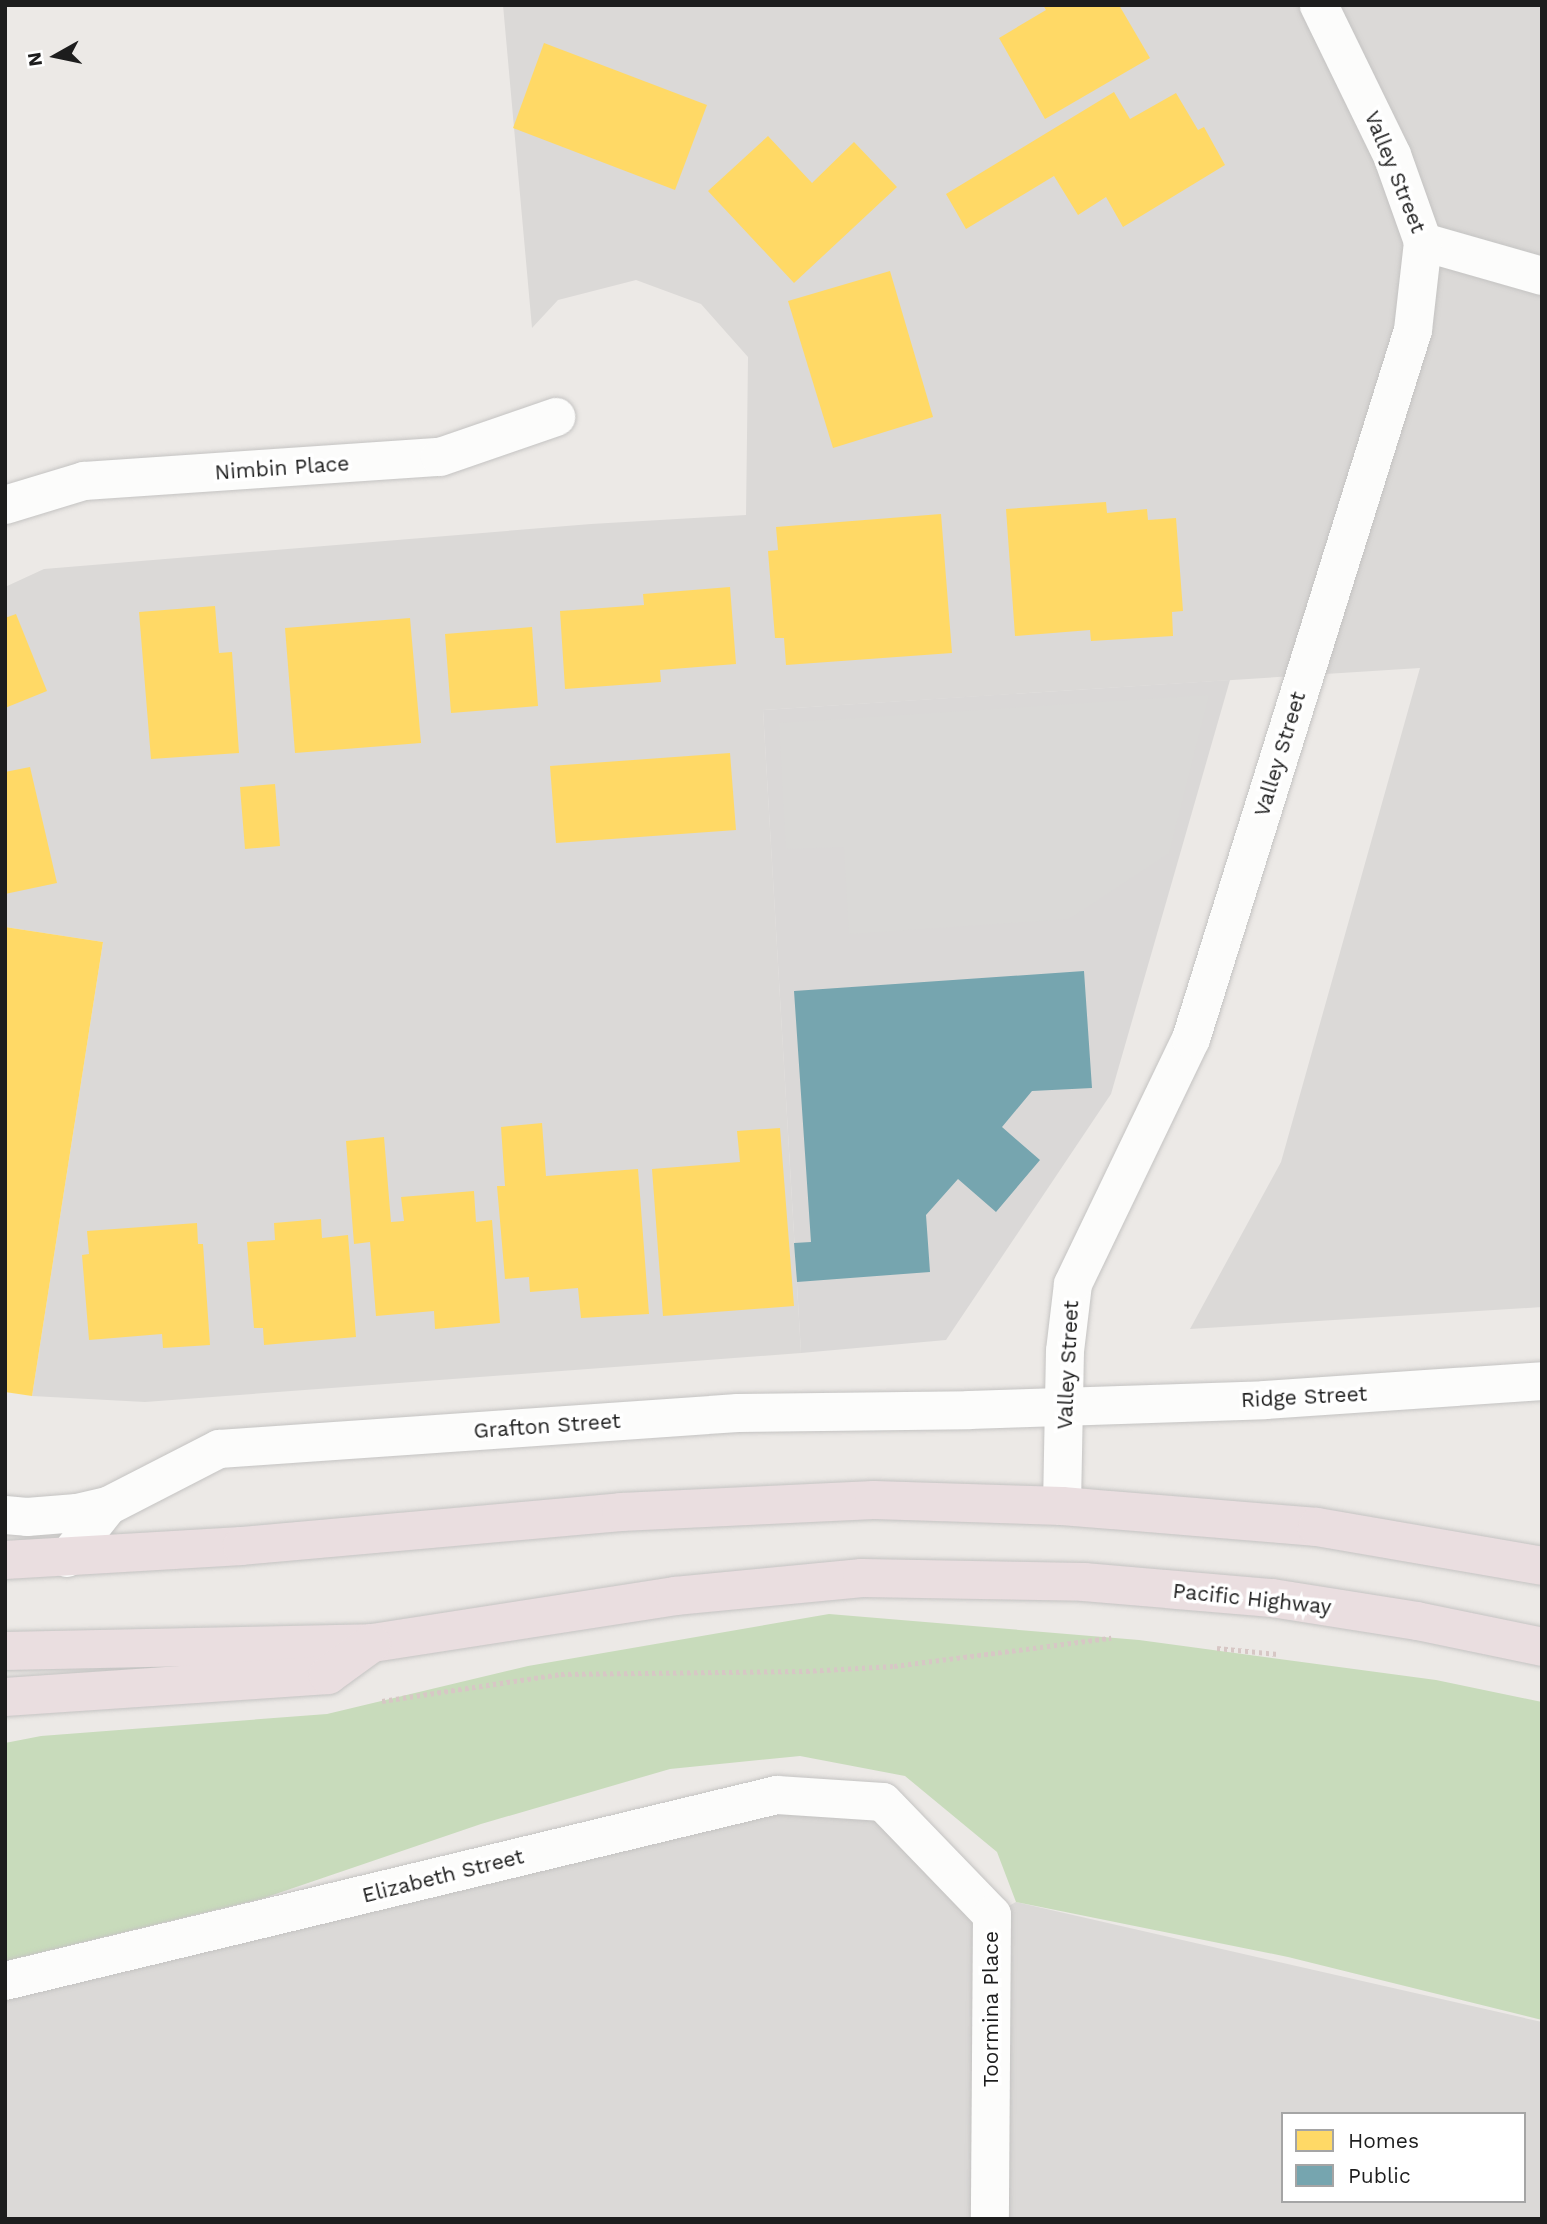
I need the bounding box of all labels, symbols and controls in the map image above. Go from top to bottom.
north arrow [21,21,91,91]
text: N [22,51,47,68]
street label: Valley Street [1359,107,1431,237]
street label: Nimbin Place [214,451,350,485]
street label: Valley Street [1249,688,1311,820]
street label: Valley Street [1052,1299,1084,1431]
street label: Ridge Street [1240,1381,1368,1413]
street label: Grafton Street [473,1408,621,1444]
street label: Pacific Highway [1171,1578,1333,1620]
street label: Elizabeth Street [360,1844,526,1908]
street label: Toormina Place [978,1931,1004,2087]
legend [1281,2112,1526,2203]
text: Homes [1348,2128,1419,2153]
text: Public [1348,2163,1411,2188]

